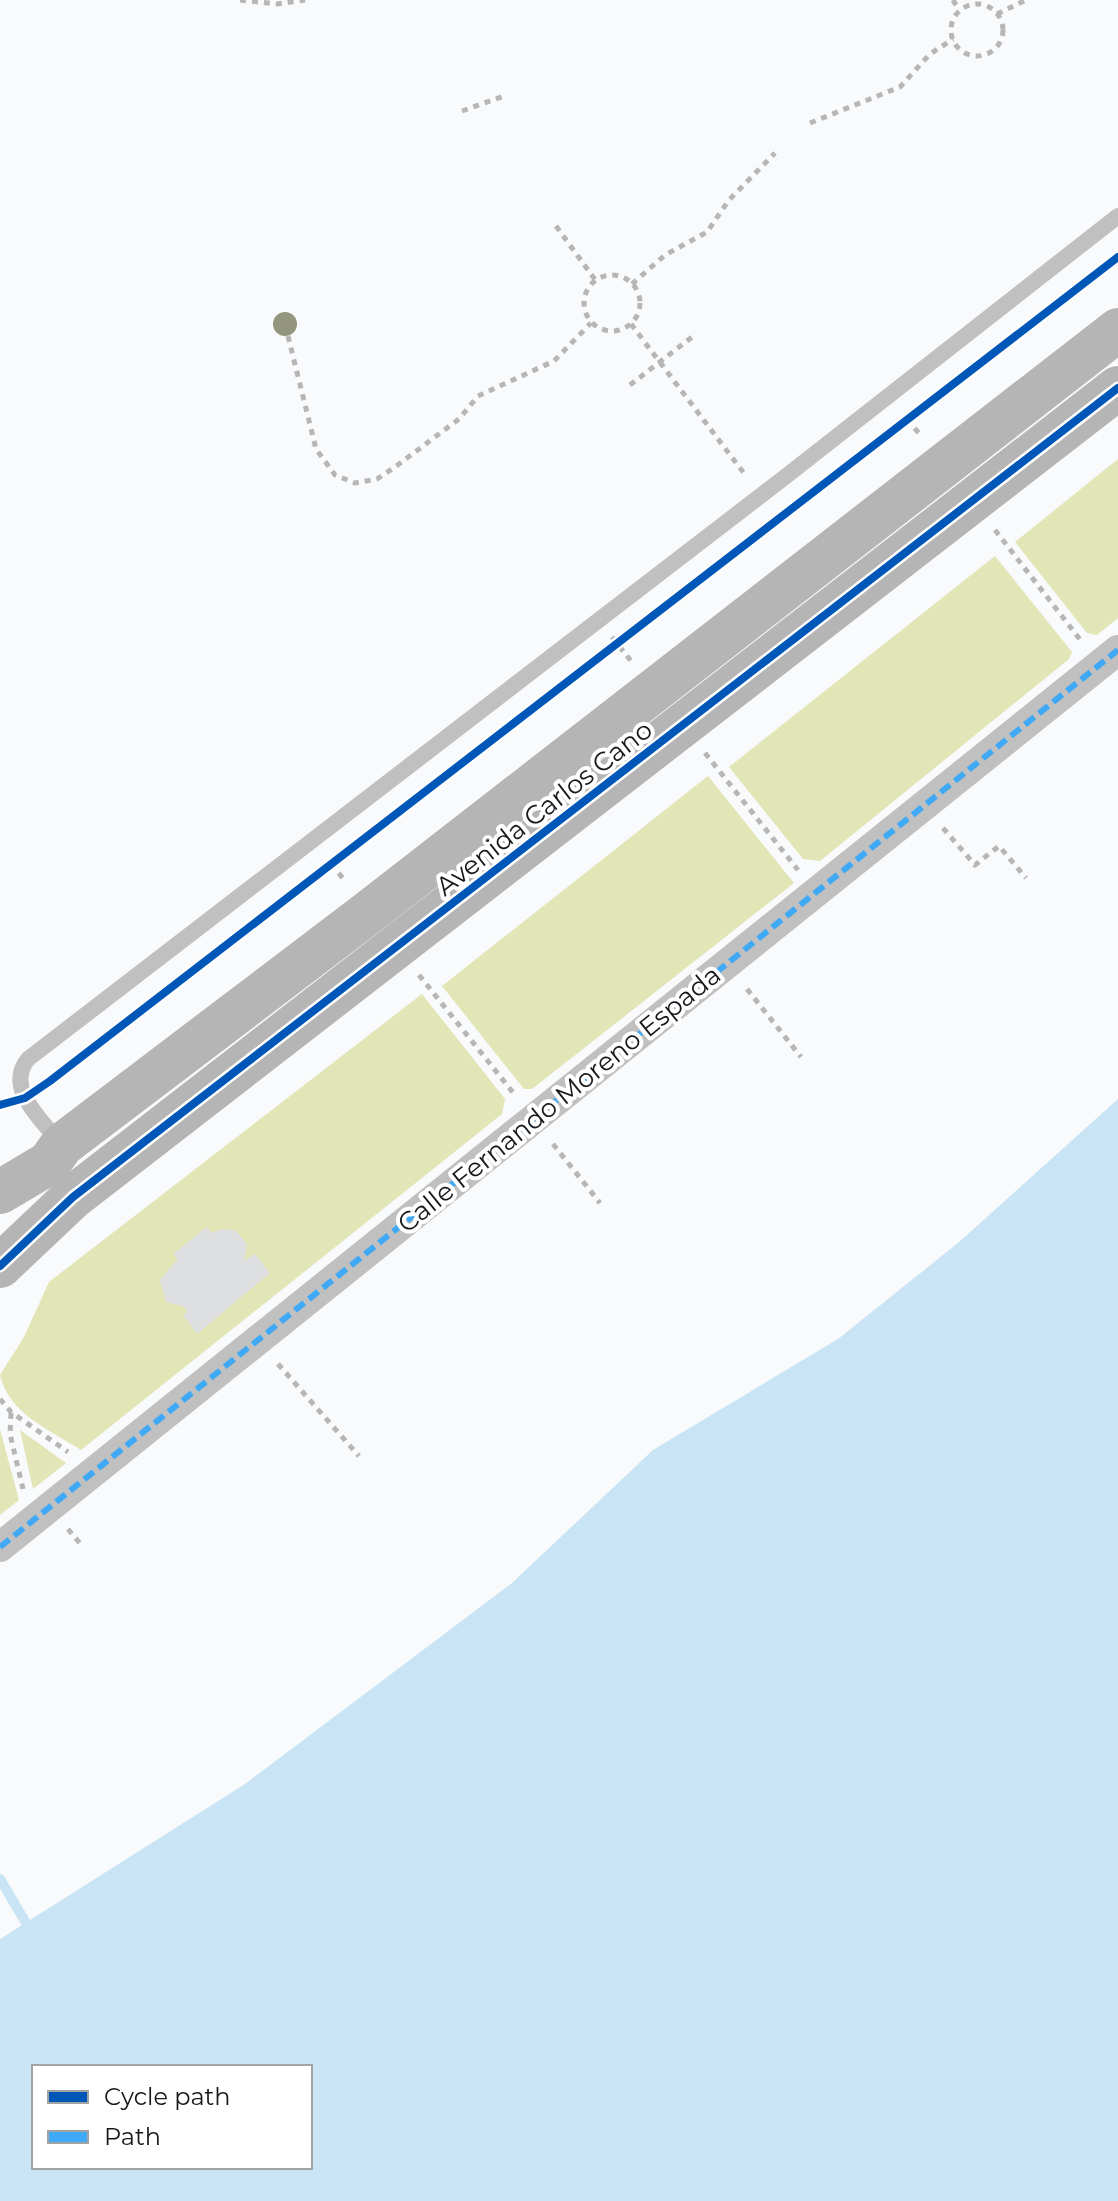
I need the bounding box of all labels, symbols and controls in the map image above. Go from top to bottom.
street label: Avenida Carlos Cano [429,714,659,902]
street label: Calle Fernando Moreno Espada [391,959,727,1239]
legend [32,2065,312,2169]
text: Cycle path [104,2082,231,2111]
text: Path [104,2122,161,2151]

